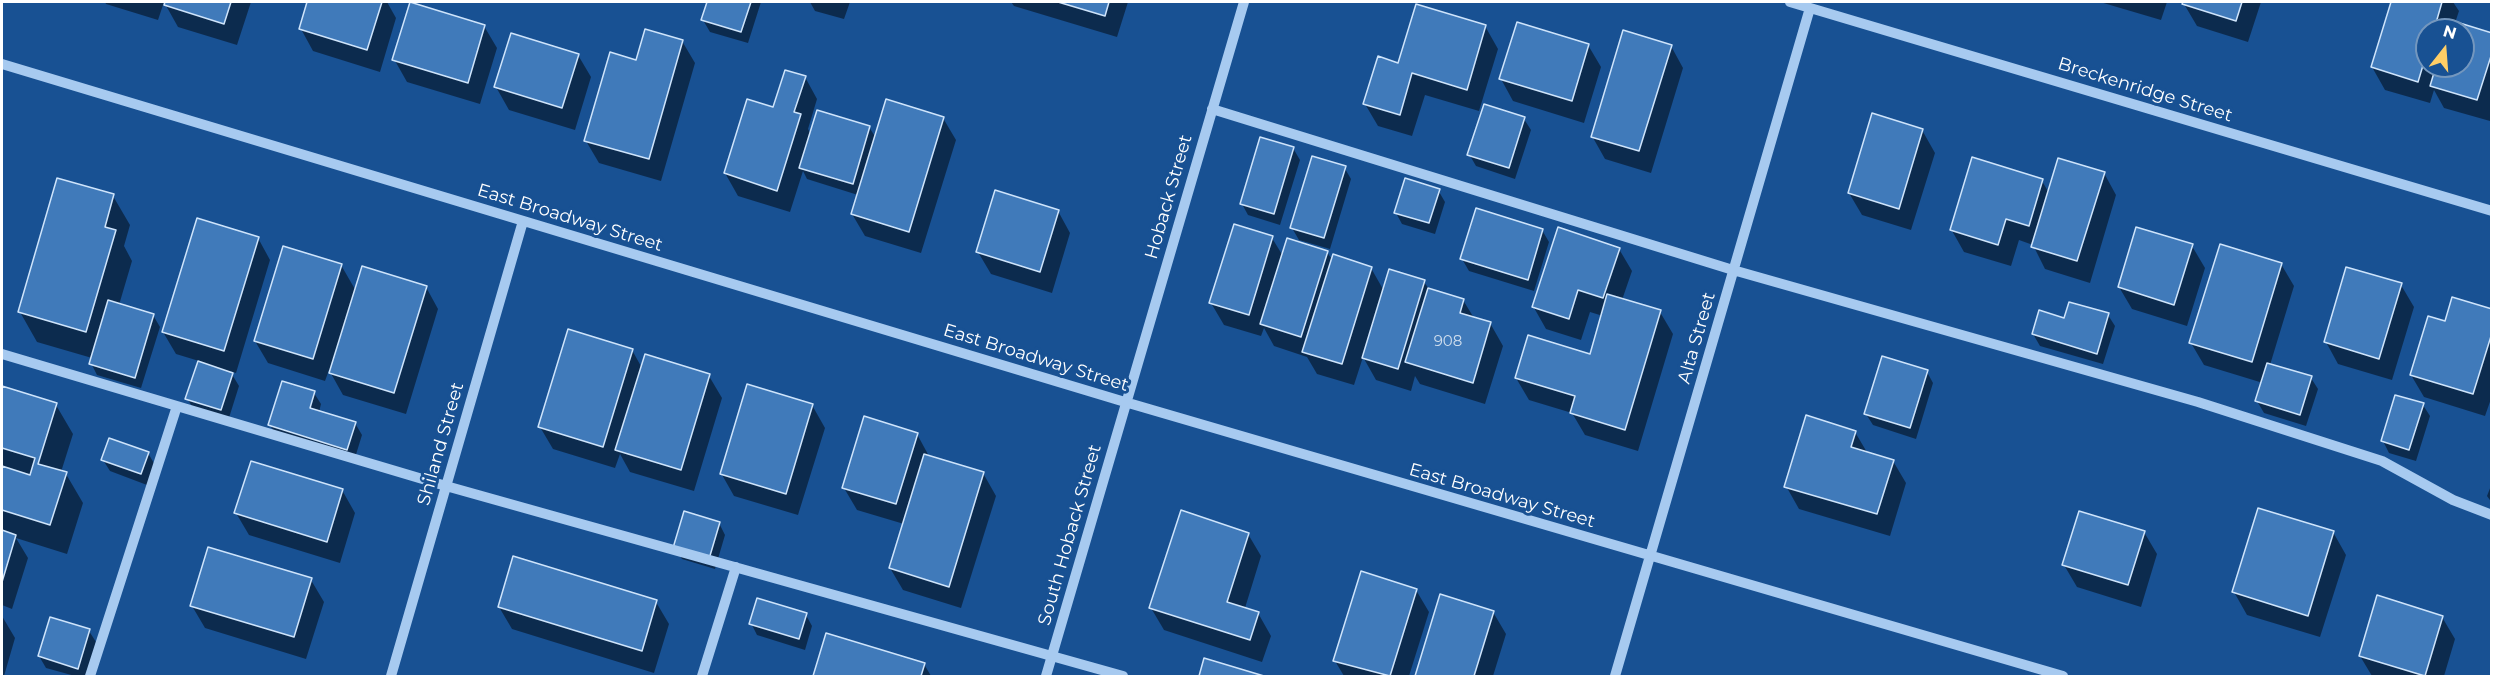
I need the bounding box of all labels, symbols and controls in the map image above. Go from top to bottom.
north arrow [2415,18,2475,78]
text: N [2441,21,2459,43]
street label: Breckenridge Street [2055,53,2235,127]
street label: Hoback Street [1141,132,1197,262]
street label: East Broadway Street [475,180,665,256]
street label: Alta Street [1674,290,1720,386]
street label: East Broadway Street [941,320,1131,396]
house number: 908 [1434,333,1462,351]
street label: Shiland Street [413,380,469,508]
street label: South Hoback Street [1034,442,1106,628]
street label: East Broadway Street [1406,459,1598,533]

